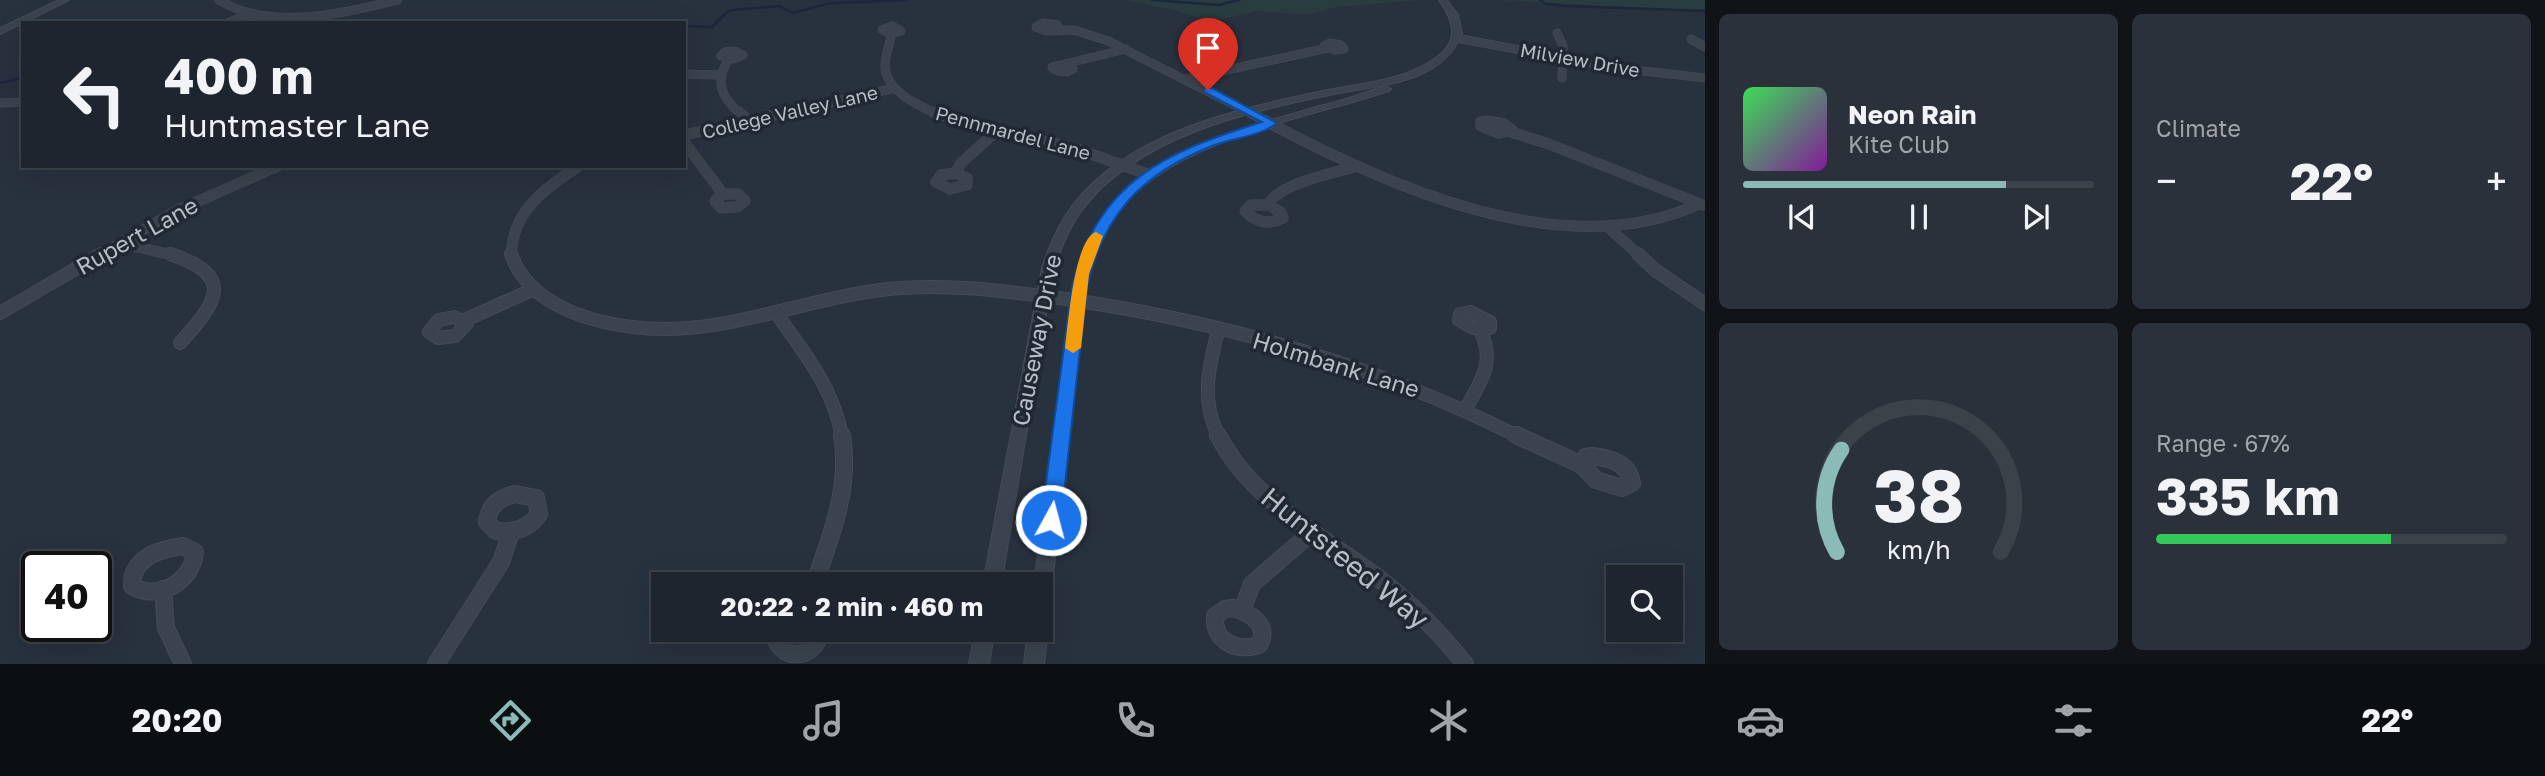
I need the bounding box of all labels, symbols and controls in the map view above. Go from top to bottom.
pin [1178,18,1238,90]
icon: arrive [1189,29,1227,67]
street label: Milview Drive [1519,38,1642,81]
text: 400 m [164,46,313,105]
icon: left [49,49,140,140]
street label: College Valley Lane [700,80,880,143]
text: Neon Rain [1848,99,1977,130]
street label: Pennmardel Lane [933,101,1093,164]
text: Huntmaster Lane [164,106,430,144]
text: Climate [2156,114,2241,142]
text: Kite Club [1848,130,1949,158]
text: 22° [2290,149,2373,211]
text: − [2156,158,2177,203]
text: + [2486,158,2507,203]
street label: Rupert Lane [71,190,202,280]
icon: previous [1783,198,1821,236]
icon: pause [1900,198,1938,236]
icon: next [2017,198,2055,236]
street label: Causeway Drive [1006,252,1066,428]
street label: Holmbank Lane [1250,325,1423,403]
text: Range · 67% [2156,429,2290,457]
text: 38 [1873,452,1964,539]
text: 335 km [2156,464,2340,526]
street label: Huntsteed Way [1255,480,1436,635]
position arrow [1014,483,1088,557]
text: km/h [1887,534,1950,565]
speed limit sign: 40 [21,551,112,642]
map controls [1606,565,1683,642]
button: search [1606,565,1683,642]
text: 20:22 · 2 min · 460 m [721,591,983,622]
icon: directions [486,696,535,745]
icon: music [799,696,848,745]
icon: phone [1111,696,1160,745]
icon: climate [1424,696,1473,745]
icon: car [1736,696,1785,745]
icon: filters [2049,696,2098,745]
text: 20:20 [132,701,223,739]
text: 22° [2362,701,2413,739]

